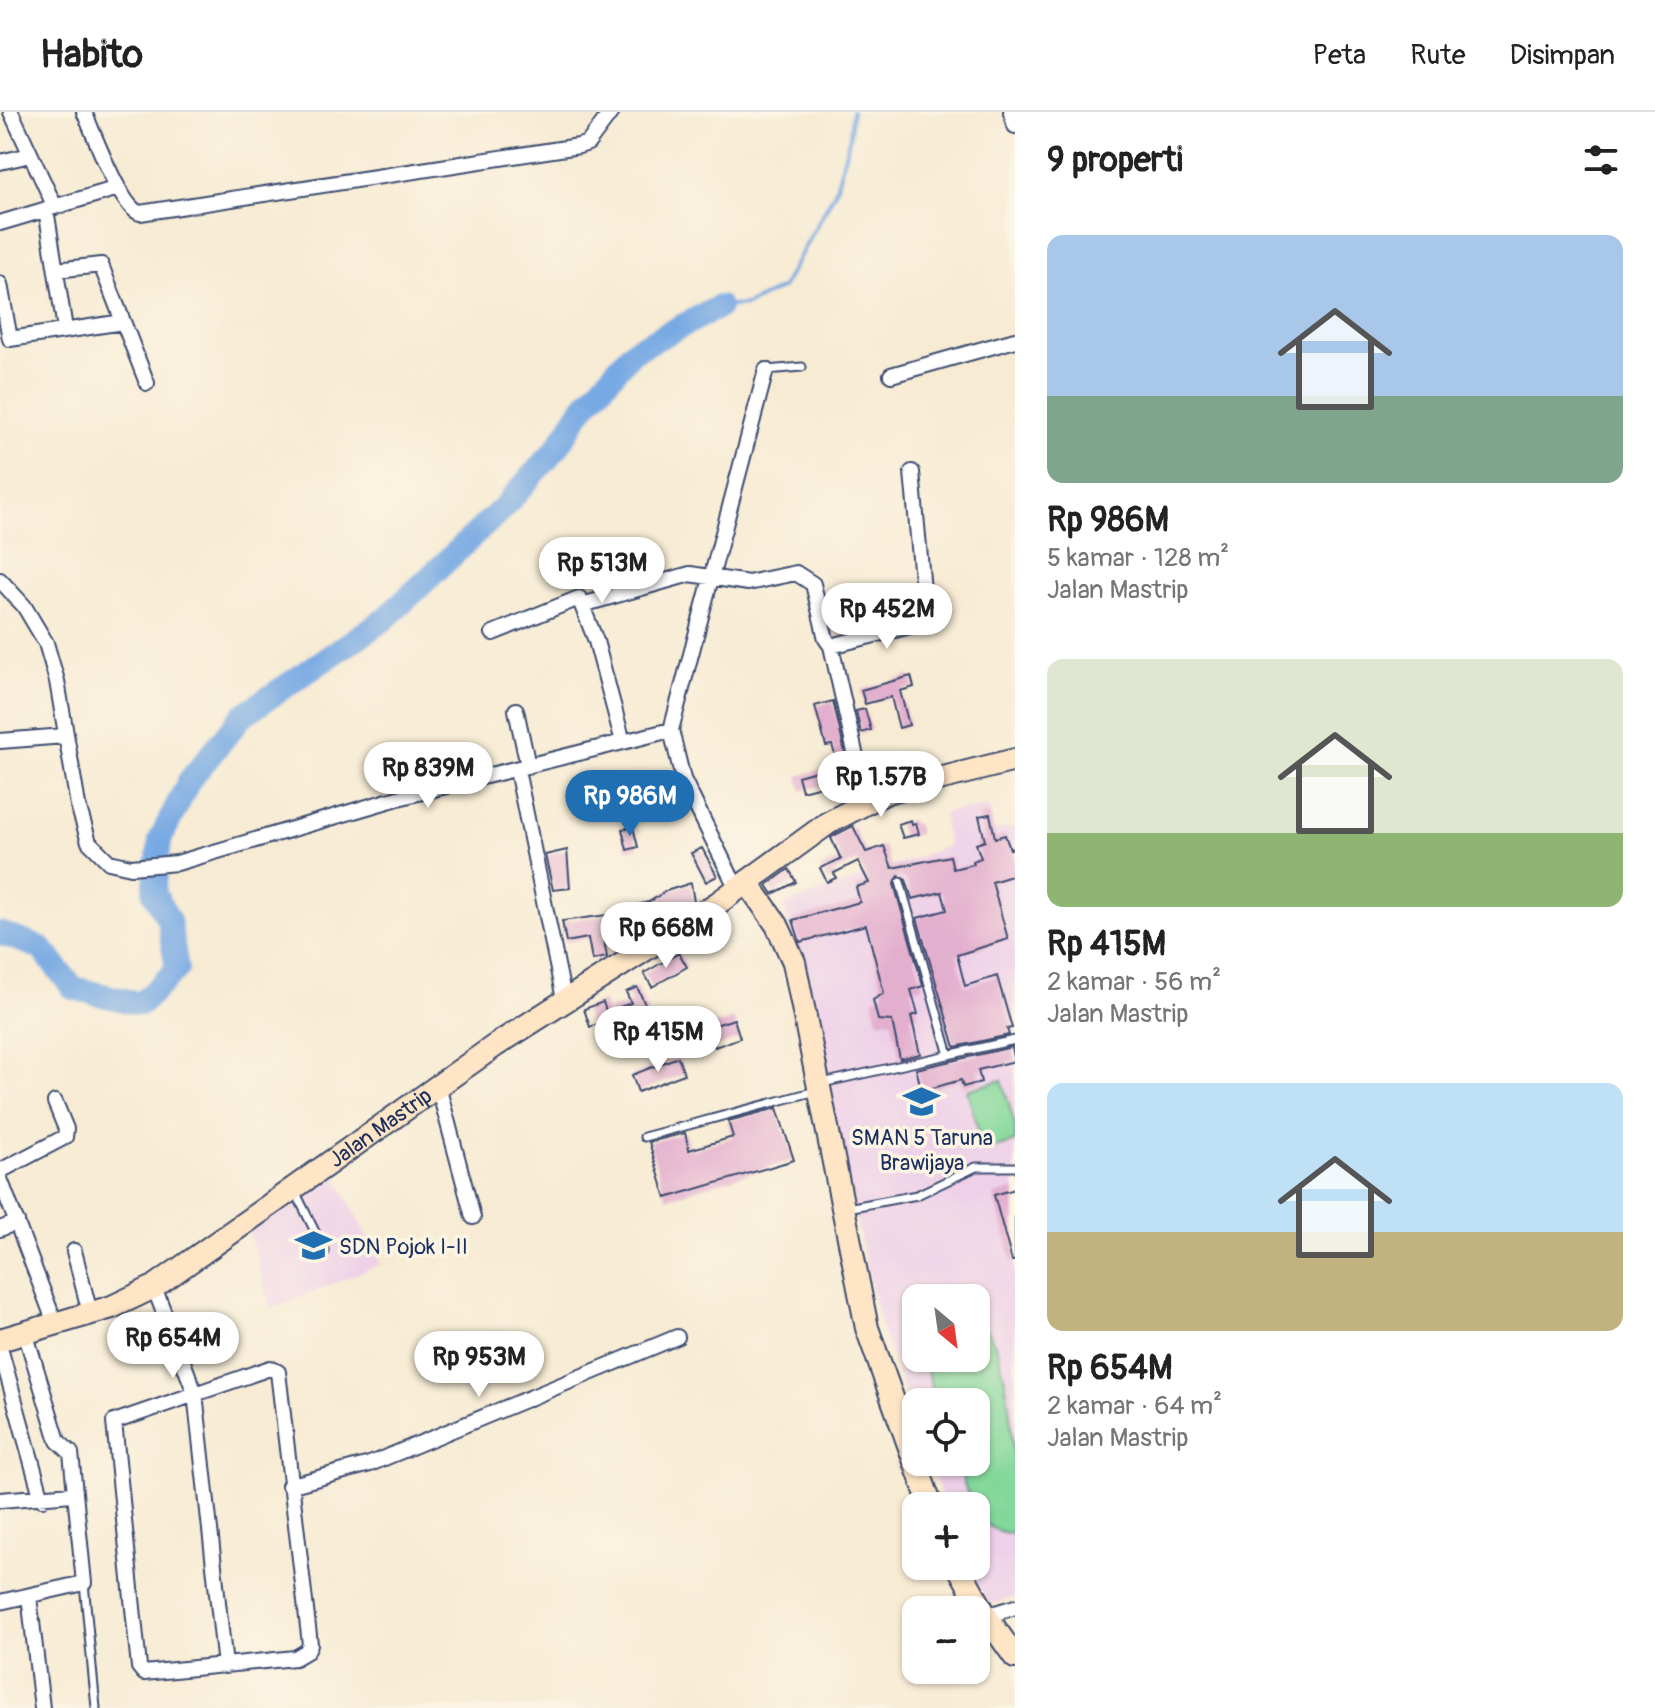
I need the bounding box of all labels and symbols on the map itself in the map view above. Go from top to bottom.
pin: Rp 513M [528,537,676,605]
pin: Rp 452M [813,583,961,651]
pin: Rp 839M [354,742,502,810]
pin: Rp 1.57B [798,751,964,819]
pin: Rp 986M [556,770,704,838]
pin: Rp 668M [592,902,740,970]
pin: Rp 415M [584,1006,732,1074]
street label: Jalan Mastrip [323,1082,437,1174]
school or university icon: SMAN 5 Taruna Brawijaya [903,1082,941,1120]
place label: SMAN 5 Taruna Brawijaya [851,1124,993,1177]
school or university icon: SDN Pojok I-II [294,1227,332,1265]
place label: SDN Pojok I-II [339,1233,468,1261]
north arrow [902,1284,990,1372]
pin: Rp 654M [99,1312,247,1380]
pin: Rp 953M [405,1331,553,1399]

